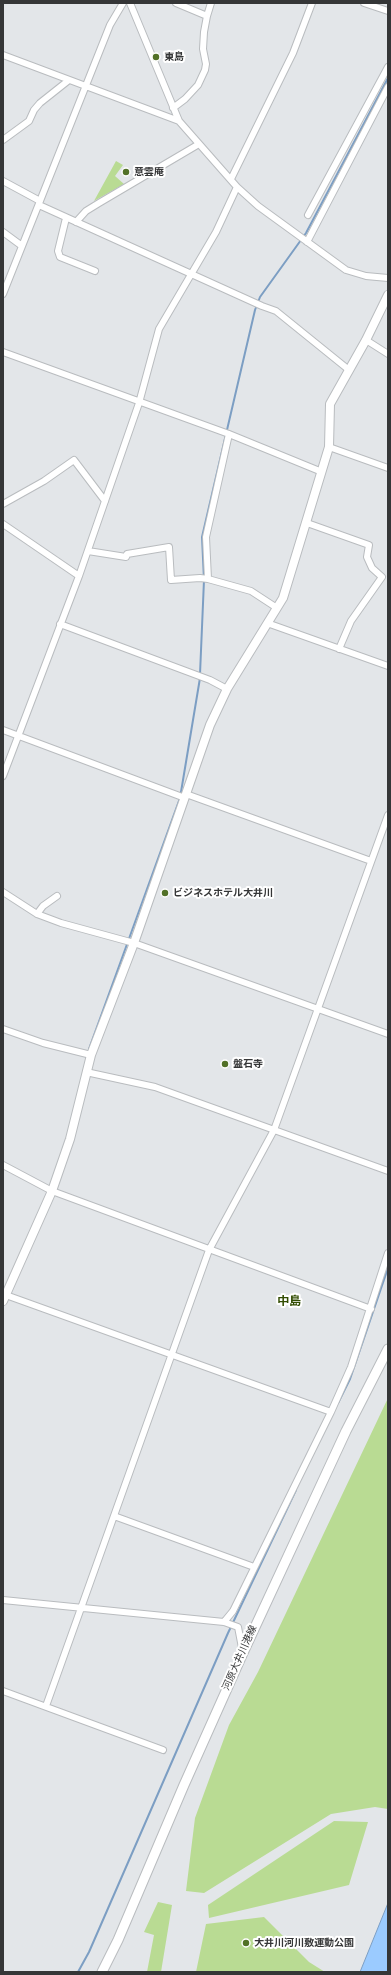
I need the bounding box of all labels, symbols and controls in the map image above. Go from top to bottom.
place label: 東島 [164,51,184,63]
marker: 東島 [151,52,161,62]
place label: 意雲庵 [134,166,164,178]
marker: 意雲庵 [121,167,131,177]
place label: ビジネスホテル大井川 [173,887,273,899]
marker: ビジネスホテル大井川 [160,888,170,898]
place label: 盤石寺 [233,1058,263,1070]
marker: 盤石寺 [220,1059,230,1069]
district label: 中島 [277,1295,301,1309]
street label: 河原大井川港線 [220,1624,260,1692]
place label: 大井川河川敷運動公園 [254,1937,354,1949]
marker: 大井川河川敷運動公園 [241,1938,251,1948]

